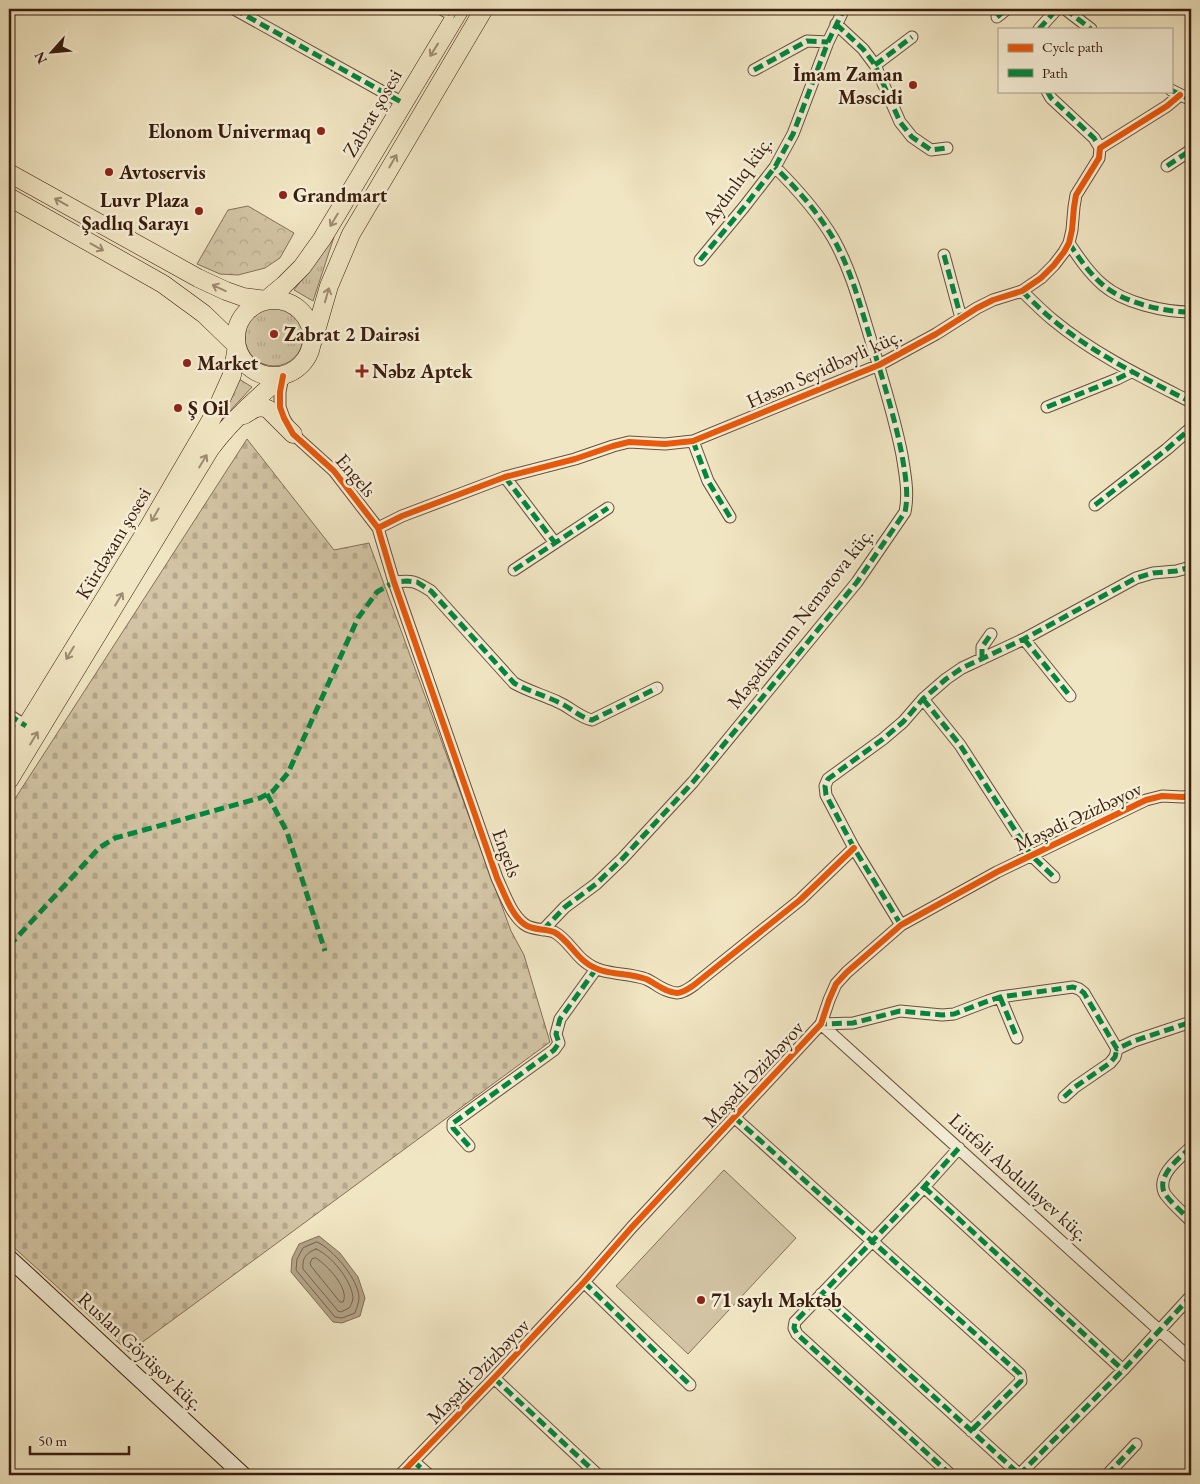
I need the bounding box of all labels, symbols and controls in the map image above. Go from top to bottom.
north arrow [28,28,78,78]
legend [998,28,1172,92]
text: Cycle path [1042,37,1104,56]
one-way arrow [429,43,439,57]
text: N [30,48,51,67]
place label: İmam Zaman Məscidi [793,61,903,110]
text: Path [1042,63,1068,82]
street label: Zabrat şosesi [336,64,408,162]
marker: İmam Zaman Məscidi [907,79,919,91]
place label: Elonom Univermaq [148,118,311,144]
marker: Elonom Univermaq [315,125,327,137]
street label: Aydınlıq küç. [696,131,778,230]
one-way arrow [389,155,399,169]
place label: Avtoservis [118,159,206,185]
marker: Avtoservis [103,166,115,178]
place label: Grandmart [293,182,388,208]
place label: Luvr Plaza Şadlıq Sarayı [82,187,189,236]
marker: Grandmart [277,189,289,201]
one-way arrow [54,197,69,206]
marker: Luvr Plaza Şadlıq Sarayı [193,205,205,217]
one-way arrow [328,213,338,227]
one-way arrow [90,242,104,252]
one-way arrow [212,282,227,292]
one-way arrow [322,287,332,303]
place label: Zabrat 2 Dairəsi [284,321,420,347]
street label: Həsən Seyidbəyli küç. [742,322,906,414]
marker: Zabrat 2 Dairəsi [268,328,280,340]
place label: Market [197,350,259,376]
marker: Market [181,357,193,369]
place label: Nəbz Aptek [372,358,473,384]
marker: Nəbz Aptek [356,365,368,377]
place label: Ş Oil [188,395,230,421]
marker: Ş Oil [172,402,184,414]
street label: Engels [330,448,382,502]
one-way arrow [199,454,209,468]
street label: Kürdəxanı şosesi [69,482,157,604]
one-way arrow [150,507,160,521]
street label: Məşədixanım Nemətova küç. [721,522,879,714]
one-way arrow [114,593,124,607]
one-way arrow [65,646,75,660]
one-way arrow [30,732,40,746]
street label: Məşədi Əzizbəyov [1010,775,1146,857]
street label: Engels [486,825,528,881]
street label: Məşədi Əzizbəyov [697,1015,810,1133]
street label: Lütfəli Abdullayev küç. [943,1107,1095,1247]
street label: Ruslan Göyüşov küç. [72,1286,210,1416]
place label: 71 saylı Məktəb [711,1287,842,1313]
marker: 71 saylı Məktəb [695,1294,707,1306]
street label: Məşədi Əzizbəyov [421,1312,535,1430]
scale bar [30,1424,129,1456]
text: 50 m [38,1431,67,1450]

